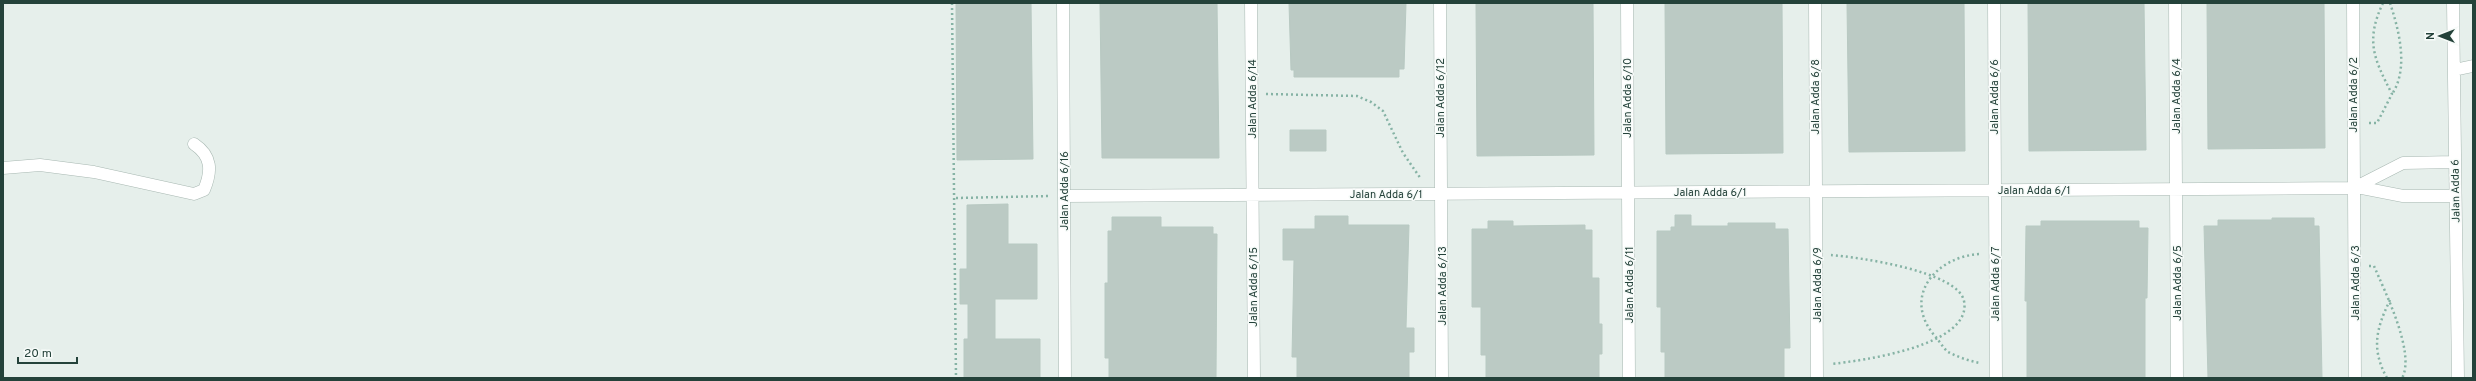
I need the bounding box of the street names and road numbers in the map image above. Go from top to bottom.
street label: Jalan Adda 6/2 [2347,57,2361,133]
street label: Jalan Adda 6/12 [1434,58,1448,138]
street label: Jalan Adda 6/10 [1621,58,1635,138]
street label: Jalan Adda 6/4 [2170,58,2184,134]
street label: Jalan Adda 6/14 [1246,59,1260,139]
street label: Jalan Adda 6/8 [1809,59,1823,135]
street label: Jalan Adda 6/6 [1988,59,2002,135]
street label: Jalan Adda 6/16 [1058,151,1072,231]
street label: Jalan Adda 6 [2448,159,2464,223]
street label: Jalan Adda 6/1 [1997,184,2071,198]
street label: Jalan Adda 6/1 [1673,186,1747,200]
street label: Jalan Adda 6/1 [1349,188,1423,202]
street label: Jalan Adda 6/5 [2171,245,2185,321]
street label: Jalan Adda 6/3 [2349,245,2363,321]
street label: Jalan Adda 6/13 [1436,246,1450,326]
street label: Jalan Adda 6/11 [1623,246,1637,324]
street label: Jalan Adda 6/7 [1989,246,2003,321]
street label: Jalan Adda 6/15 [1247,247,1261,327]
street label: Jalan Adda 6/9 [1811,247,1825,323]

